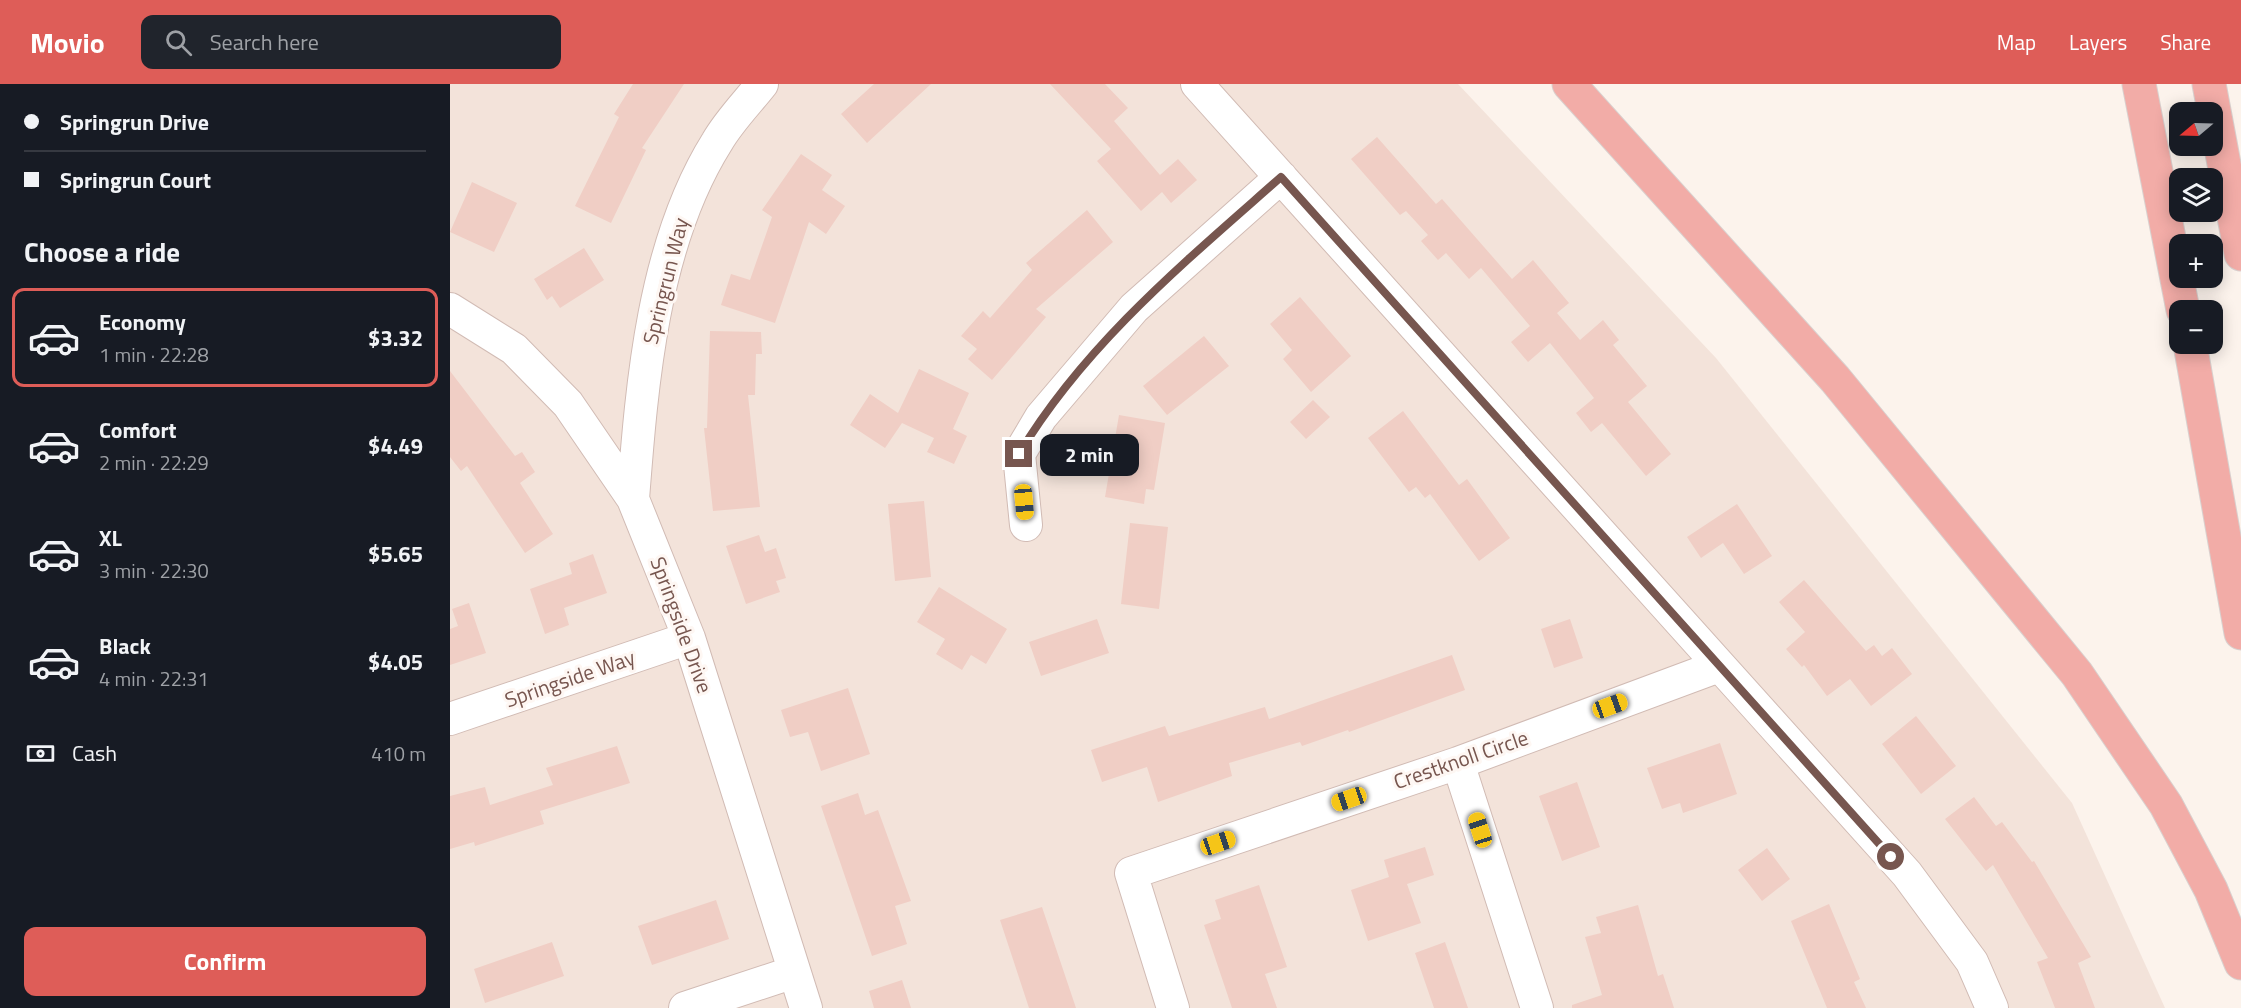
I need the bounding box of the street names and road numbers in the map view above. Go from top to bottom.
street label: Springrun Way [634,214,696,347]
street label: Springside Drive [642,552,721,697]
street label: Springside Way [500,641,639,715]
street label: Crestknoll Circle [1389,721,1532,797]

